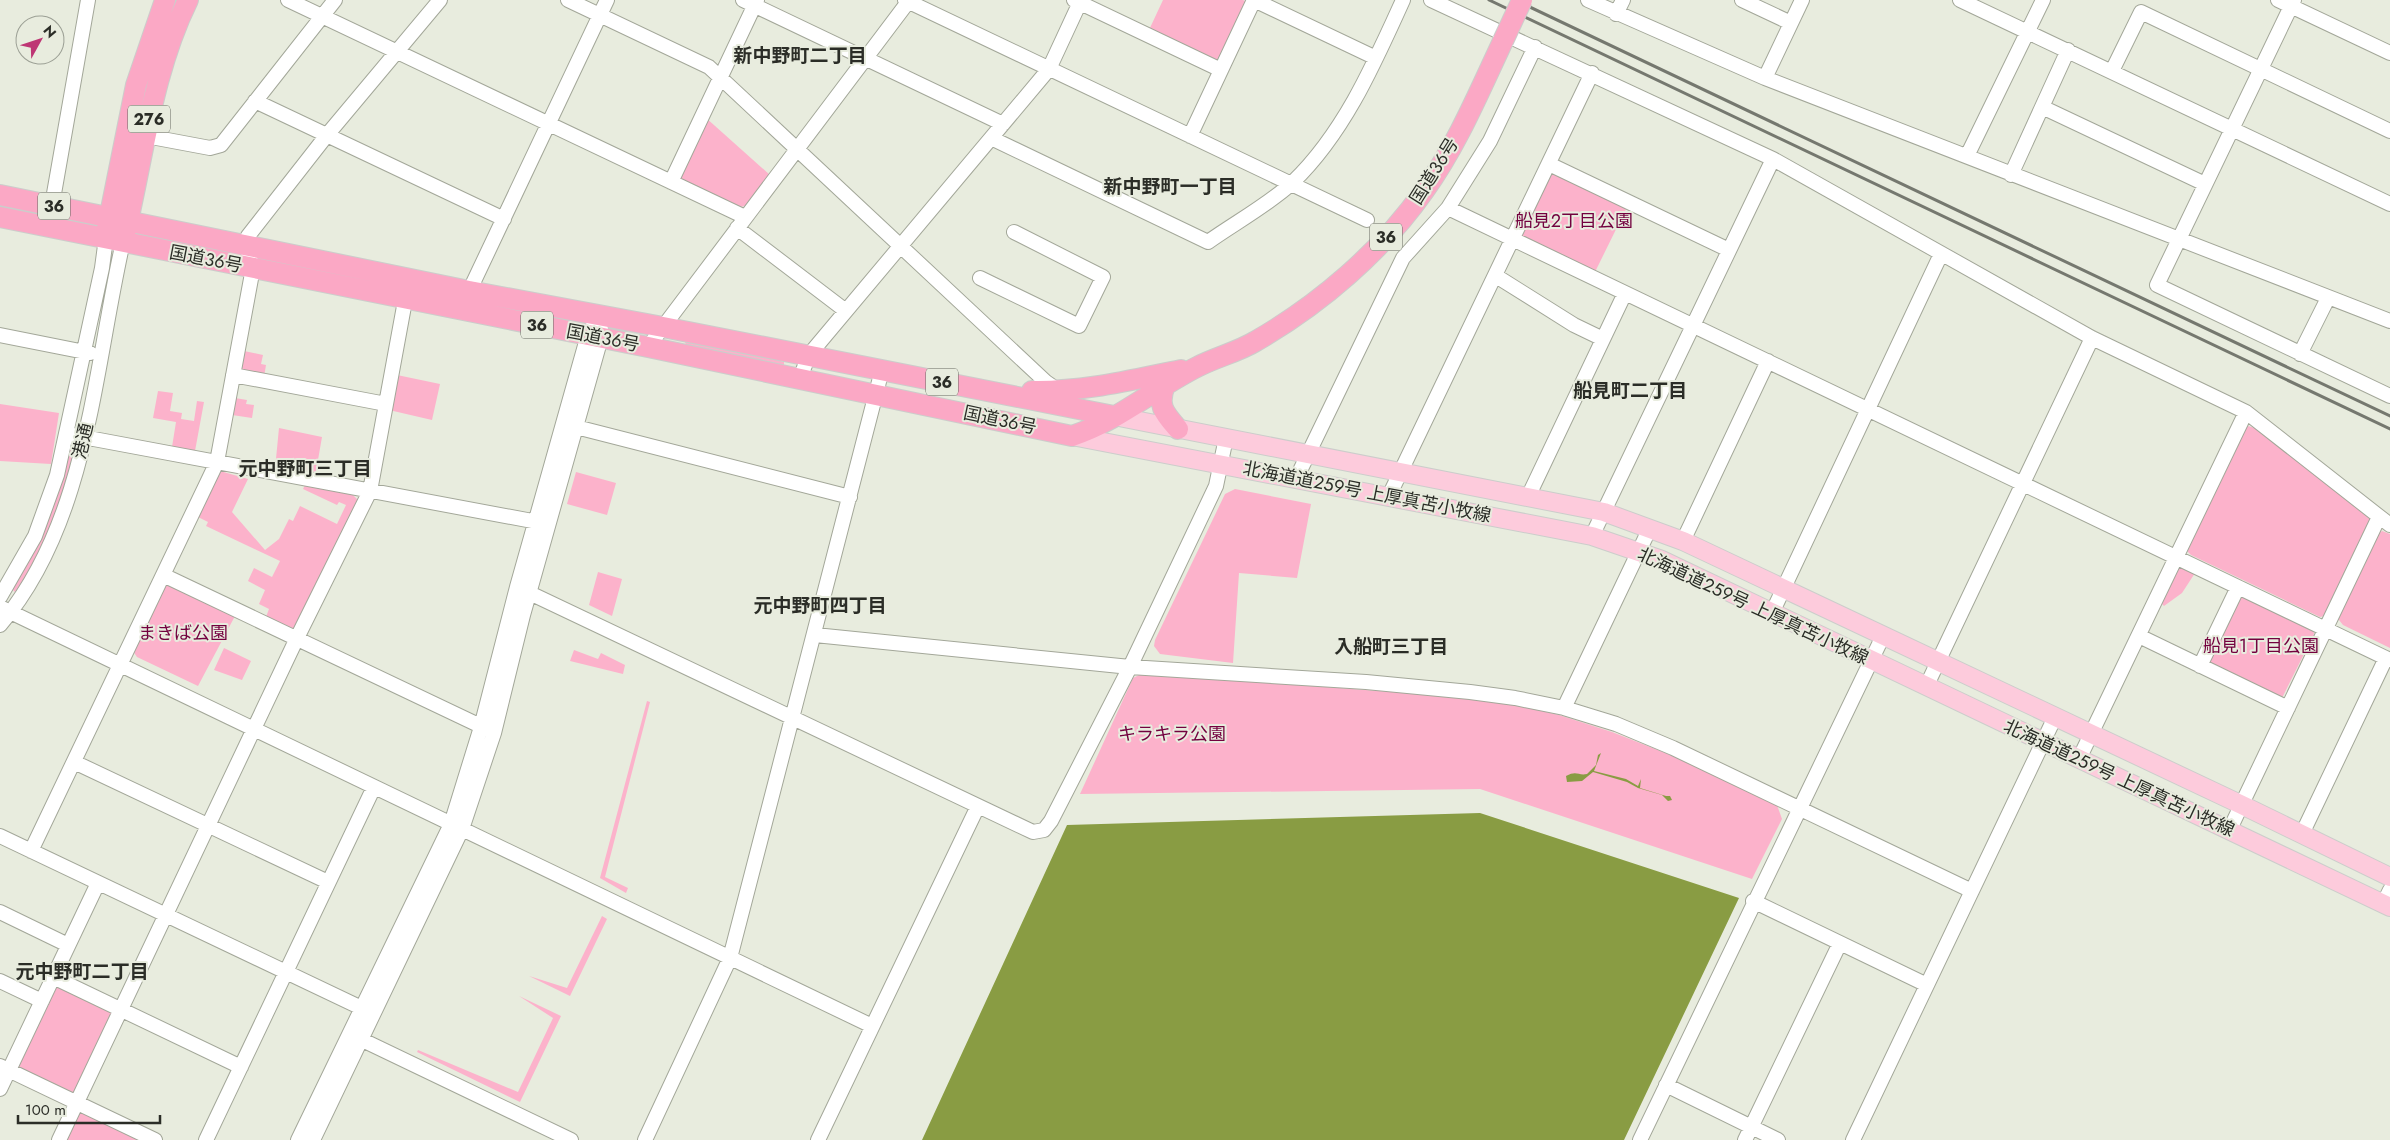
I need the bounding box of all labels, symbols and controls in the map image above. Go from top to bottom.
north arrow [15,15,65,65]
text: N [39,21,61,42]
district label: 新中野町二丁目 [733,42,867,69]
road number: 276 [128,106,170,132]
street label: 国道36号 [1403,133,1465,209]
district label: 新中野町一丁目 [1103,173,1237,200]
road number: 36 [38,192,70,220]
park label: 船見2丁目公園 [1515,208,1633,234]
road number: 36 [1370,223,1402,250]
street label: 国道36号 [167,239,245,279]
road number: 36 [521,312,553,338]
street label: 国道36号 [564,318,642,358]
road number: 36 [926,368,958,396]
district label: 船見町二丁目 [1573,377,1687,404]
street label: 国道36号 [961,400,1039,440]
street label: 港通 [66,421,100,461]
district label: 元中野町三丁目 [238,455,372,482]
street label: 北海道道259号 上厚真苫小牧線 [1241,455,1493,529]
street label: 北海道道259号 上厚真苫小牧線 [1633,541,1873,671]
district label: 元中野町四丁目 [753,592,887,619]
park label: まきば公園 [138,620,228,646]
district label: 入船町三丁目 [1334,633,1448,660]
park label: 船見1丁目公園 [2203,633,2319,659]
street label: 北海道道259号 上厚真苫小牧線 [1999,713,2239,843]
park label: キラキラ公園 [1118,721,1226,747]
district label: 元中野町二丁目 [15,958,149,985]
scale bar [18,1092,160,1124]
text: 100 m [25,1099,66,1121]

